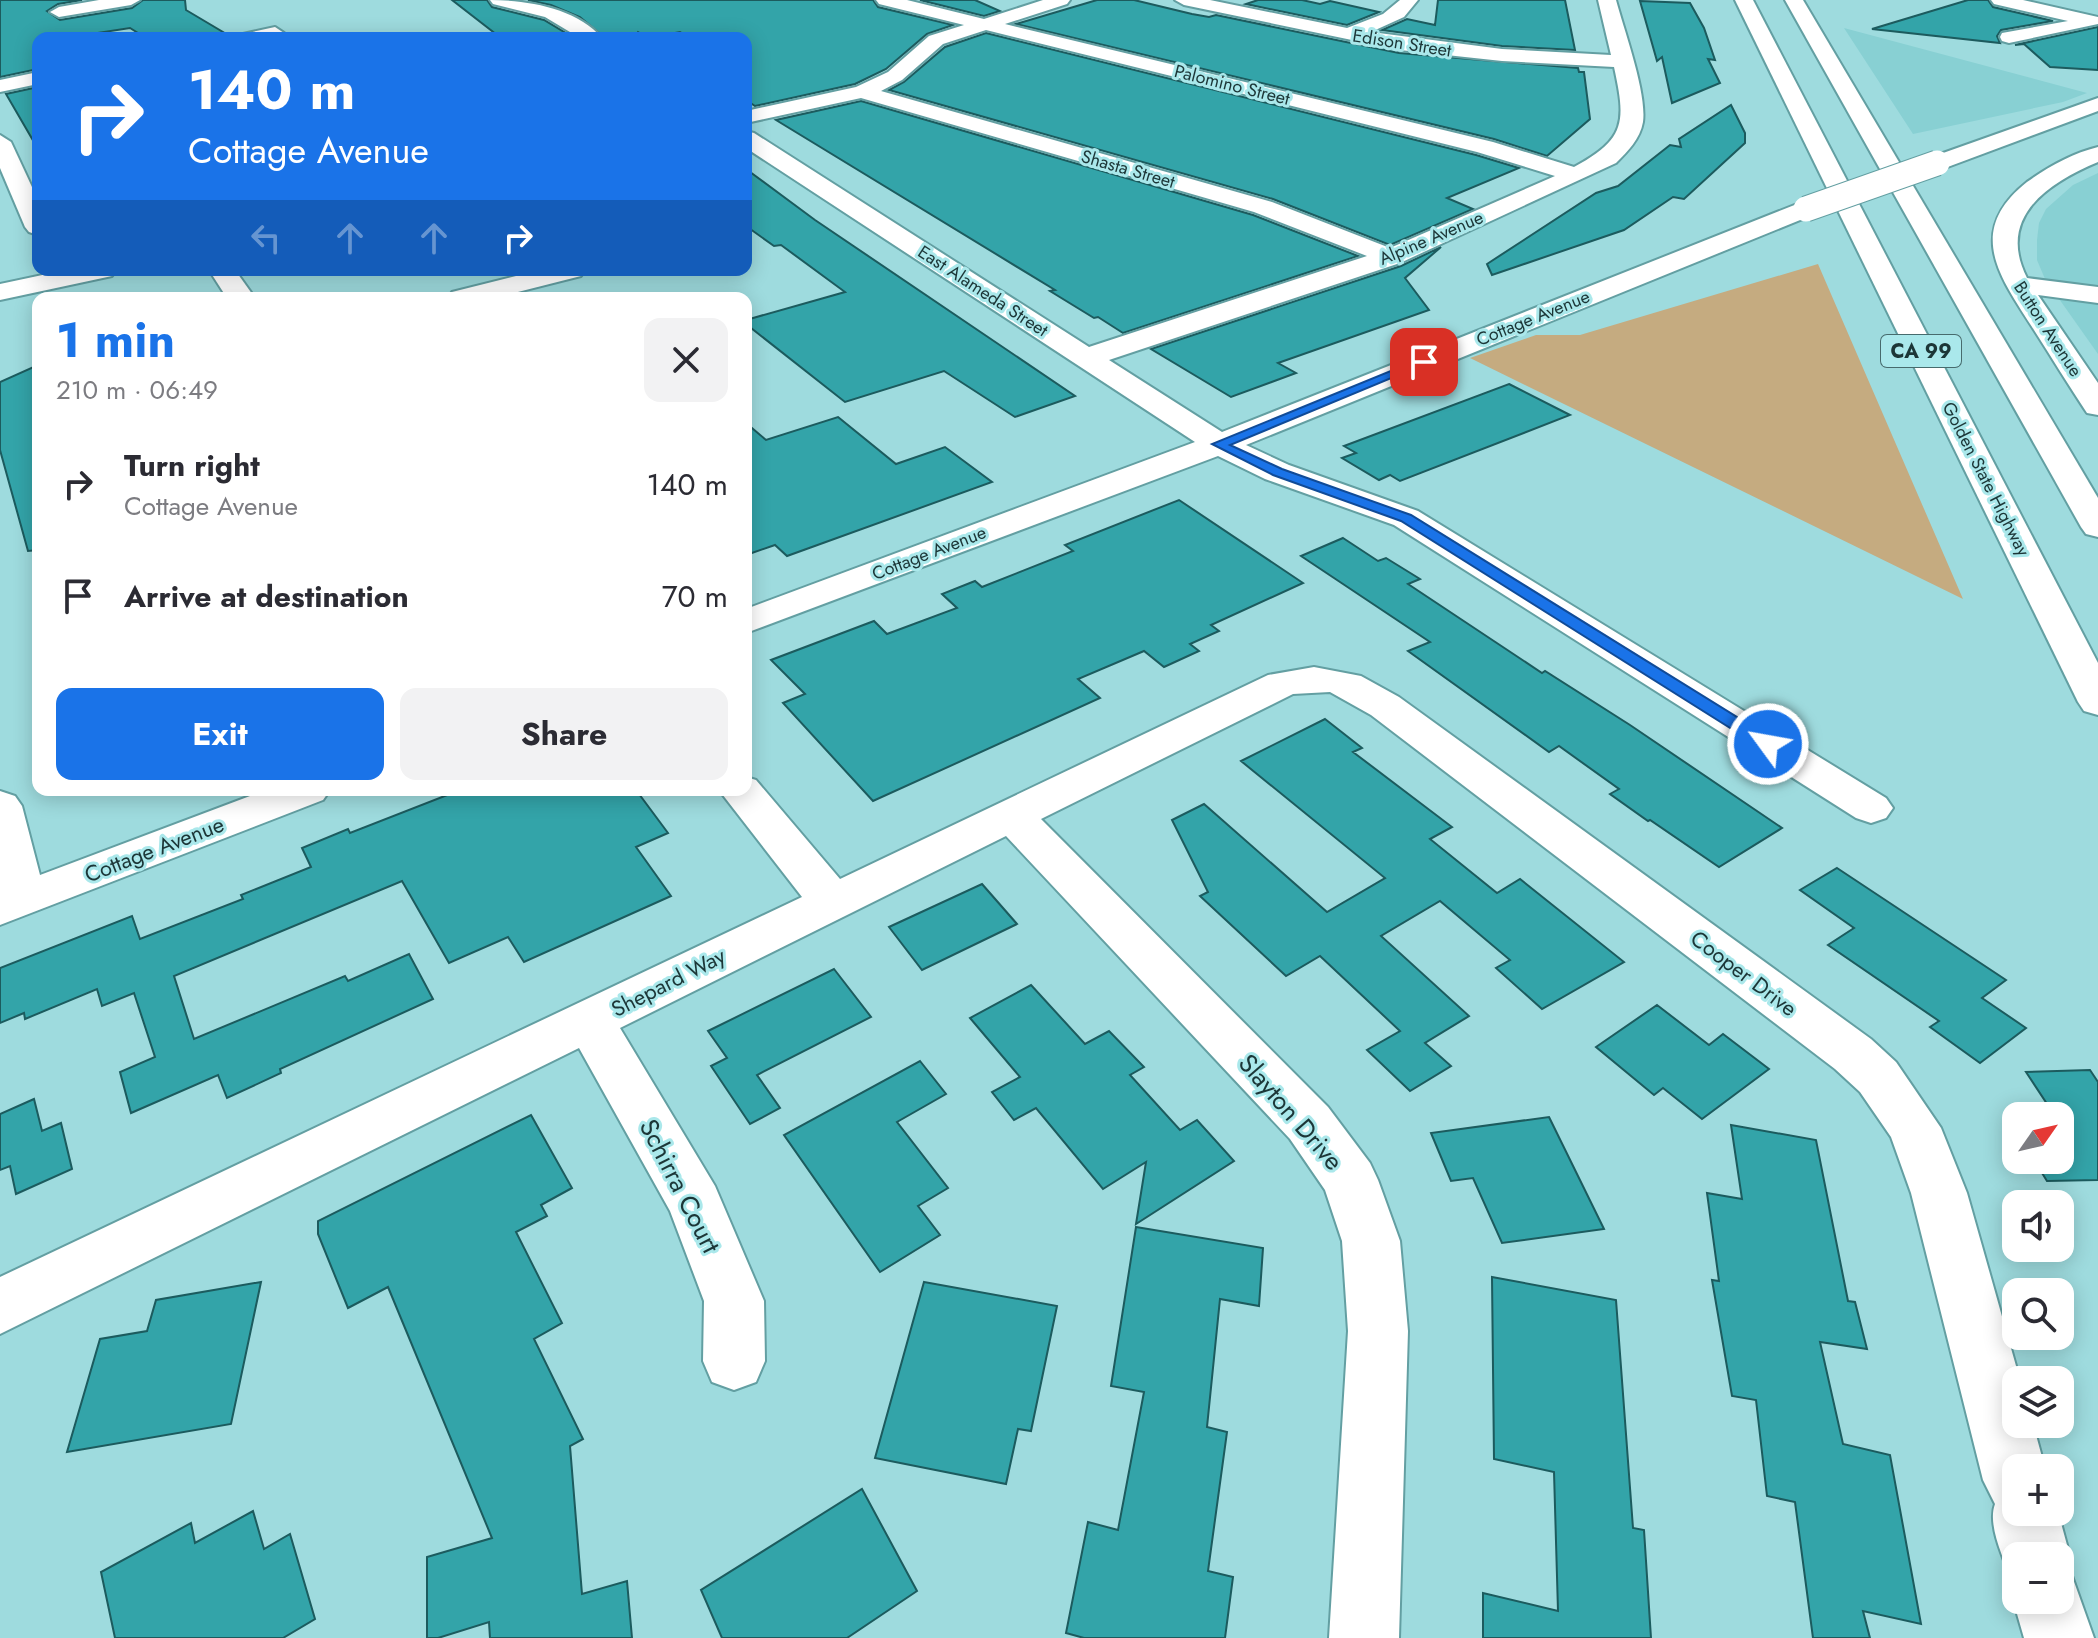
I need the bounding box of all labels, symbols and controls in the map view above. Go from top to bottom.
street label: Edison Street [1351,22,1454,64]
text: 140 m [188,49,355,130]
street label: Palomino Street [1171,58,1293,112]
icon: right [56,64,160,168]
text: Cottage Avenue [188,124,429,176]
street label: Shasta Street [1078,143,1179,195]
street label: Alpine Avenue [1375,204,1487,272]
icon: left [244,216,288,260]
icon: ahead [328,216,372,260]
icon: ahead [412,216,456,260]
icon: right [496,216,540,260]
street label: East Alameda Street [913,239,1054,343]
street label: Button Avenue [2007,276,2089,382]
street label: Cottage Avenue [1472,283,1594,353]
text: 1 min [56,306,175,375]
button: close [644,318,728,402]
pin [1390,328,1458,396]
road number: CA 99 [1881,335,1961,367]
icon: arrive [1402,340,1446,384]
text: 210 m · 06:49 [56,371,218,409]
street label: Golden State Highway [1936,397,2036,561]
text: Turn right [124,444,260,487]
icon: right [56,462,100,506]
text: 140 m [647,463,728,506]
text: Cottage Avenue [124,487,298,525]
street label: Cottage Avenue [868,519,990,587]
icon: arrive [56,574,100,618]
text: Arrive at destination [124,575,409,618]
text: 70 m [662,575,728,618]
button: Exit [56,688,384,780]
button: Share [400,688,728,780]
position arrow [1726,702,1810,786]
street label: Cottage Avenue [80,808,228,890]
street label: Cooper Drive [1684,922,1804,1024]
street label: Shepard Way [605,939,731,1025]
street label: Slayton Drive [1230,1045,1352,1179]
north arrow [2002,1102,2074,1174]
map controls [2002,1102,2074,1614]
street label: Schirra Court [630,1112,730,1260]
button: sound [2002,1190,2074,1262]
button: search [2002,1278,2074,1350]
button: layers [2002,1366,2074,1438]
button: + [2002,1454,2074,1526]
button: − [2002,1542,2074,1614]

